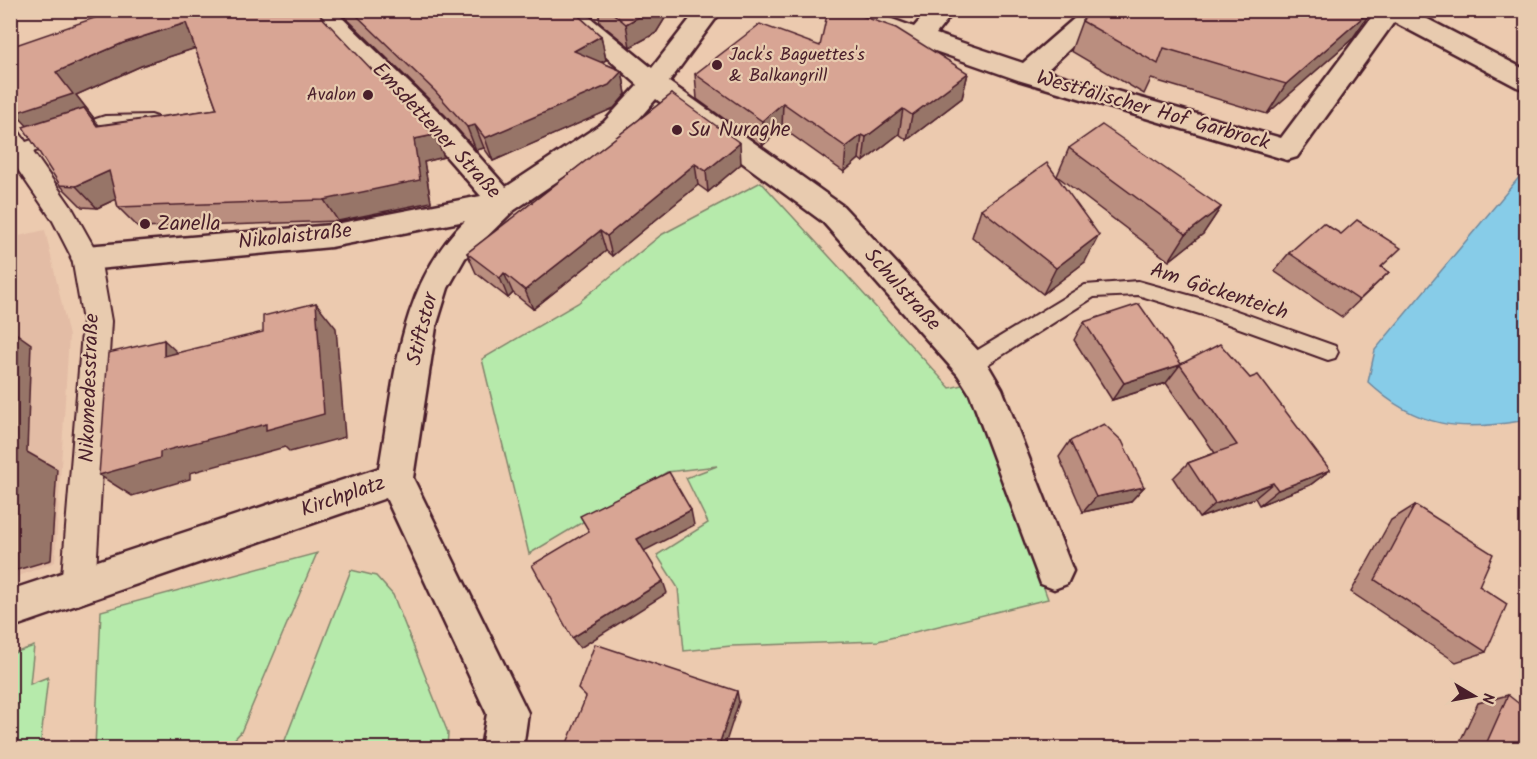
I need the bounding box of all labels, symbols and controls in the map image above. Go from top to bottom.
place label: Jack's Baguettes's & Balkangrill [729,41,865,91]
street label: Emsdettener Straße [363,55,509,208]
marker: Jack's Baguettes's & Balkangrill [710,58,724,72]
street label: Westfälischer Hof Garbrock [1032,62,1274,160]
place label: Avalon [307,81,356,110]
marker: Avalon [361,88,375,102]
place label: Su Nuraghe [689,114,791,147]
marker: Su Nuraghe [670,123,684,137]
place label: Zanella [157,208,221,241]
street label: Nikolaistraße [236,215,354,259]
marker: Zanella [138,217,152,231]
street label: Schulstraße [855,241,949,340]
street label: Am Göckenteich [1146,254,1292,330]
street label: Stiftstor [398,288,448,369]
street label: Nikomedesstraße [71,312,109,463]
street label: Kirchplatz [296,467,390,527]
north arrow [1444,666,1504,726]
text: N [1474,691,1500,705]

